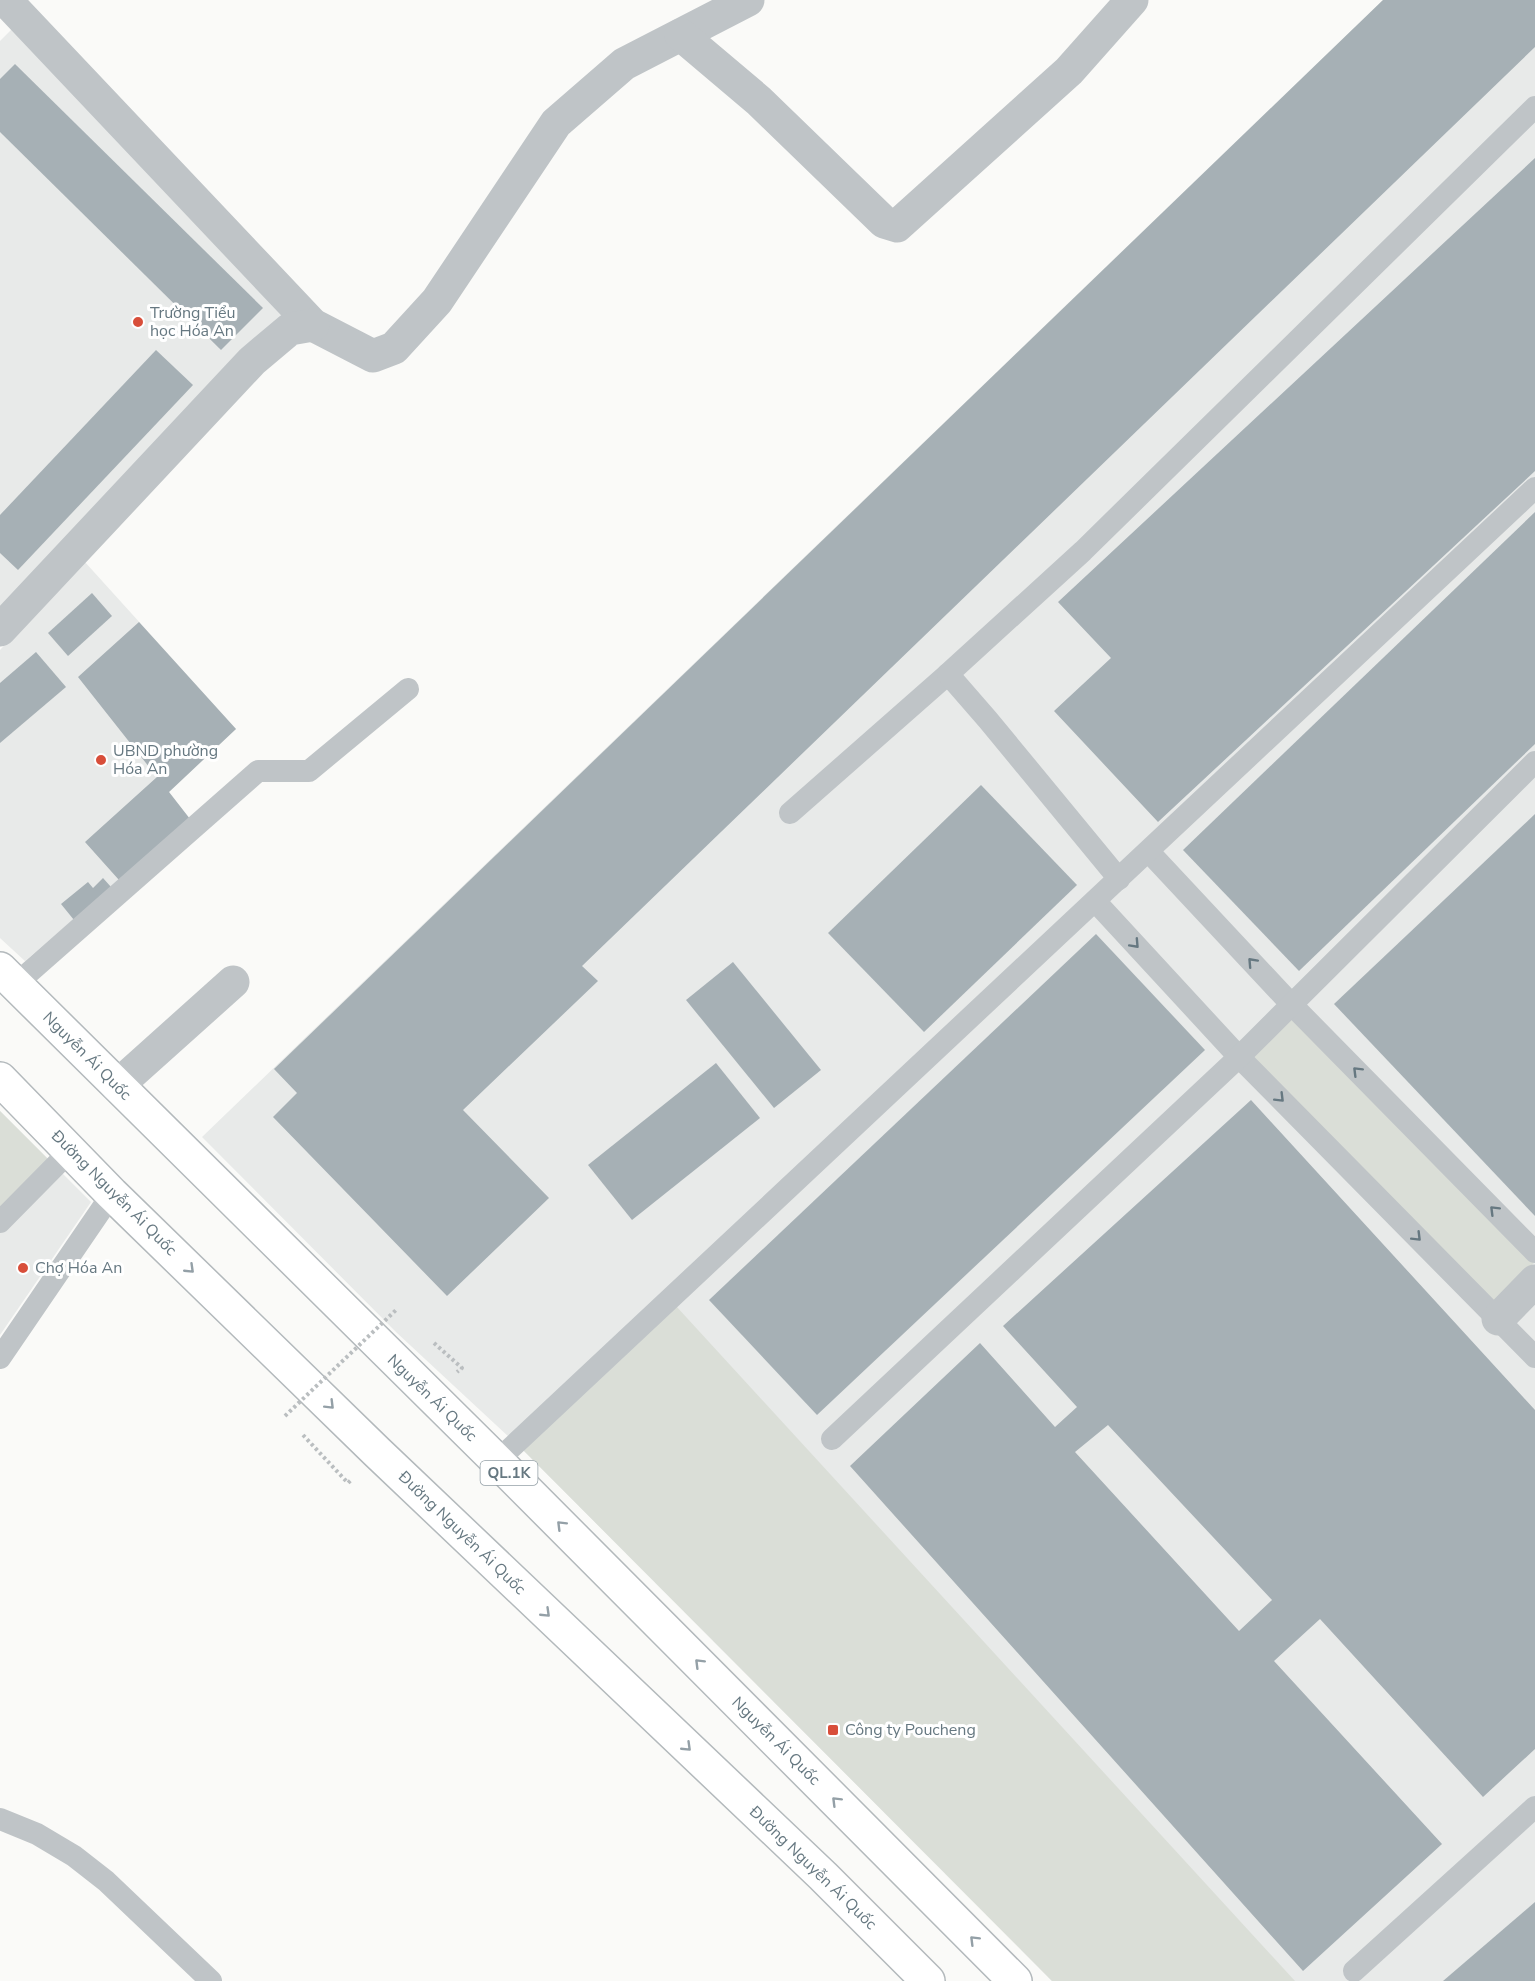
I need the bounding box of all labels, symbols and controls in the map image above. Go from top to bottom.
place label: Trường Tiểu học Hóa An [150,302,235,342]
marker: Trường Tiểu học Hóa An [131,315,145,329]
place label: UBND phường Hóa An [113,740,218,780]
marker: UBND phường Hóa An [94,753,108,767]
one-way arrow [1128,937,1139,947]
one-way arrow [1248,959,1259,969]
street label: Nguyễn Ái Quốc [38,1007,137,1106]
one-way arrow [1354,1068,1365,1079]
one-way arrow [1273,1091,1284,1102]
street label: Đường Nguyễn Ái Quốc [46,1125,182,1261]
one-way arrow [1490,1207,1501,1217]
one-way arrow [1410,1231,1421,1241]
place label: Chợ Hóa An [35,1257,122,1279]
marker: Chợ Hóa An [16,1261,30,1275]
one-way arrow [184,1262,194,1273]
street label: Nguyễn Ái Quốc [382,1349,482,1447]
one-way arrow [322,1398,333,1409]
road number: QL.1K [480,1461,538,1485]
street label: Đường Nguyễn Ái Quốc [393,1466,531,1600]
one-way arrow [557,1522,568,1532]
one-way arrow [539,1606,550,1617]
one-way arrow [695,1660,706,1671]
street label: Nguyễn Ái Quốc [727,1692,826,1791]
place label: Công ty Poucheng [845,1719,976,1741]
marker: Công ty Poucheng [826,1723,840,1737]
one-way arrow [681,1740,691,1751]
one-way arrow [833,1798,844,1809]
street label: Đường Nguyễn Ái Quốc [744,1801,882,1935]
one-way arrow [970,1936,981,1947]

